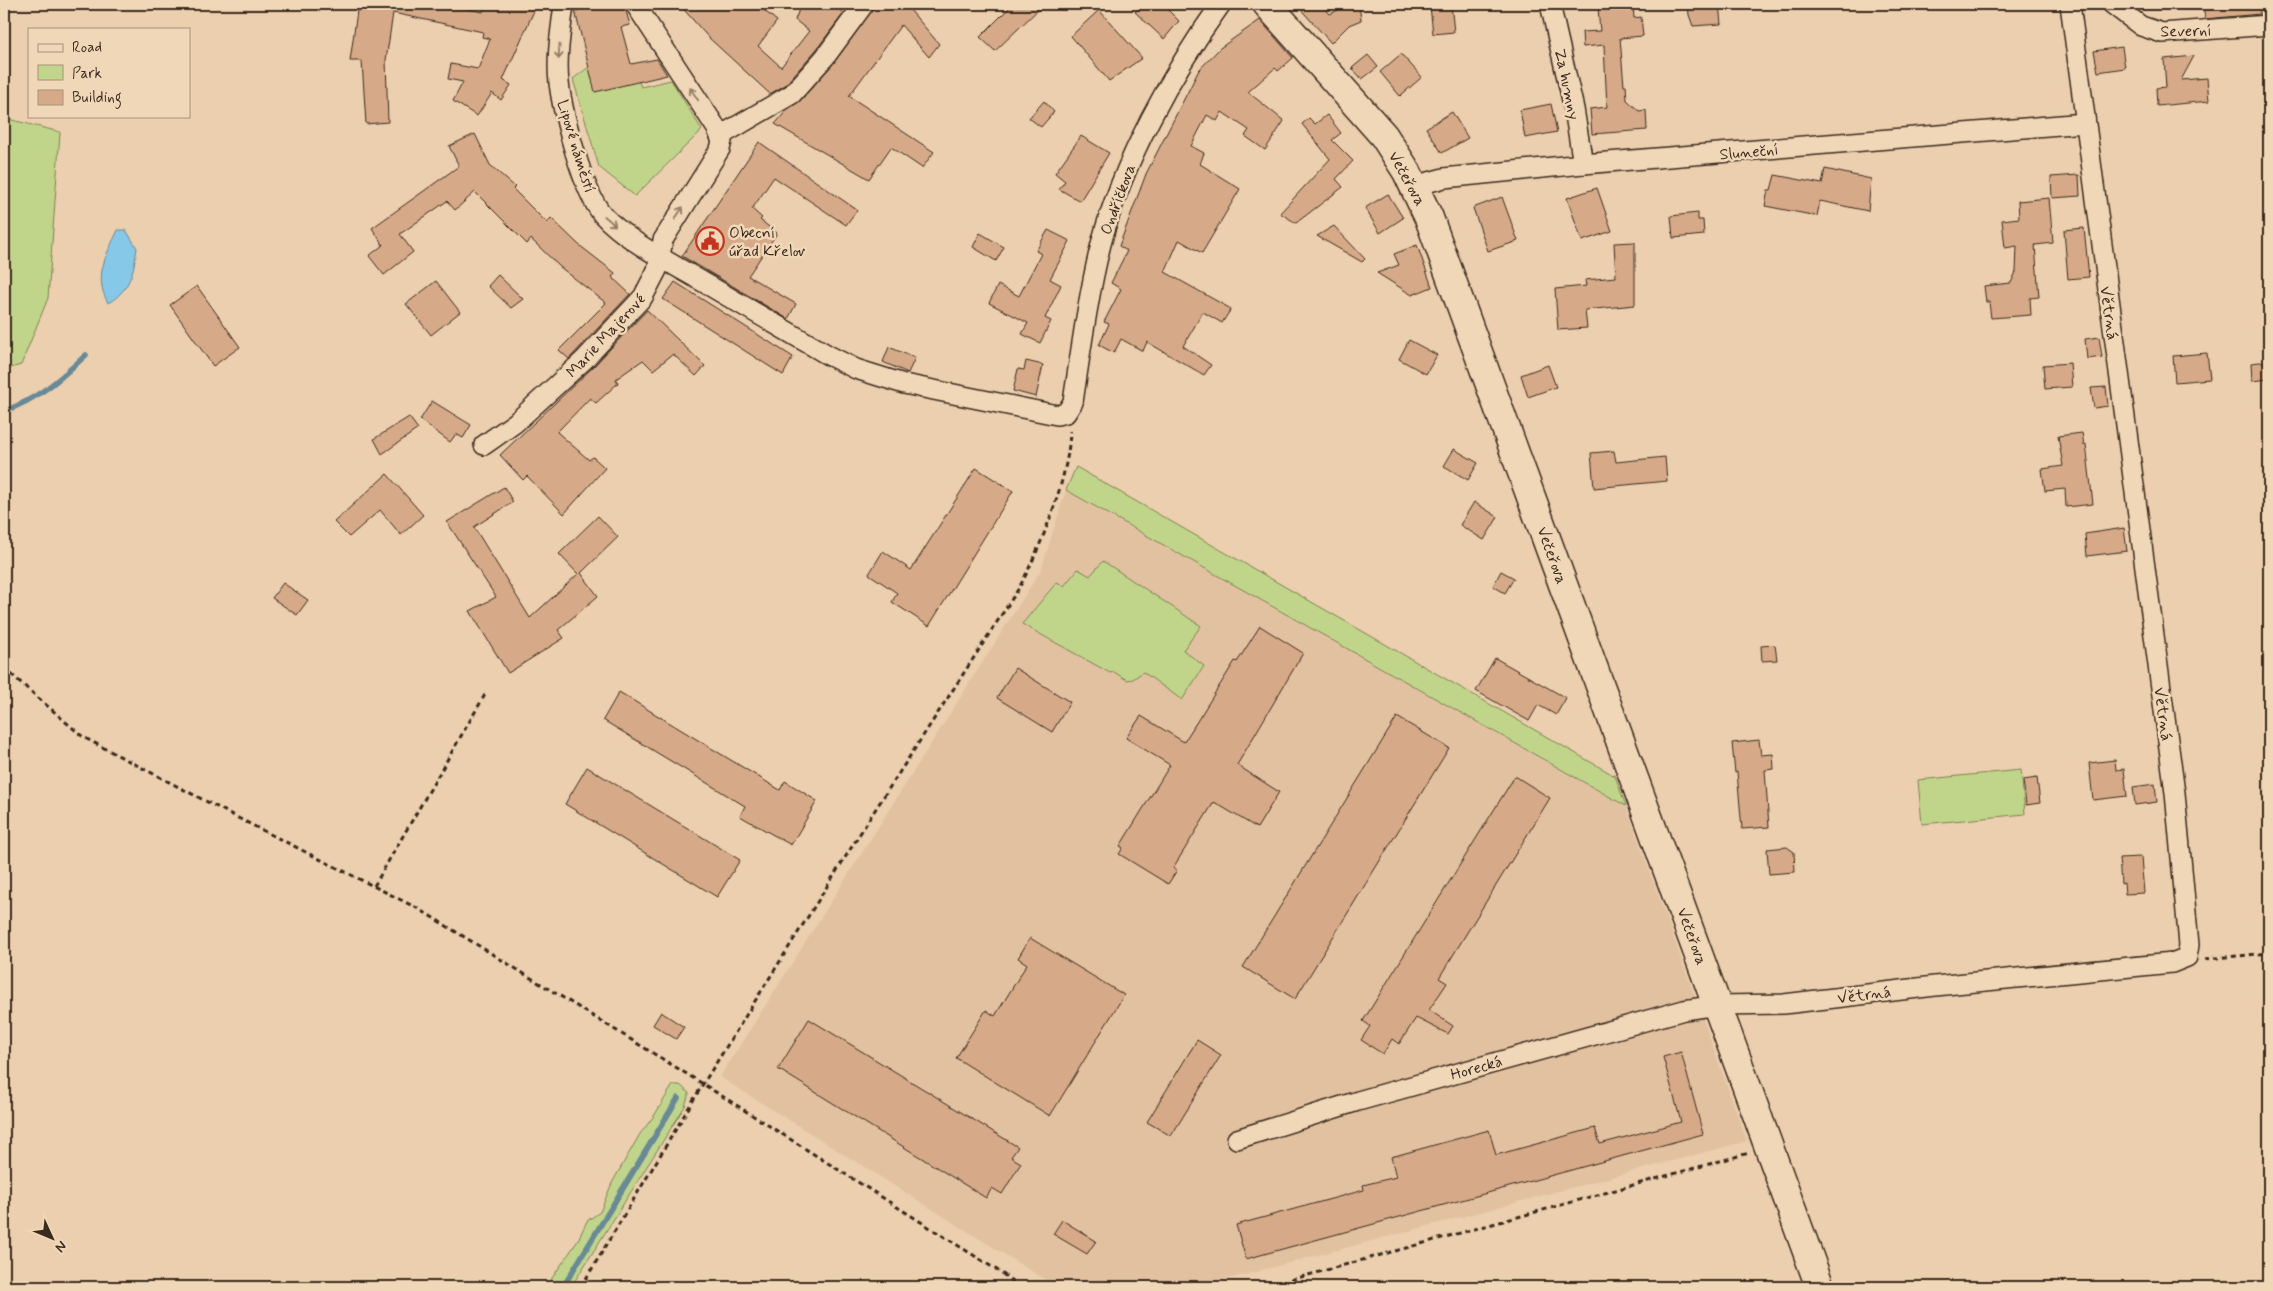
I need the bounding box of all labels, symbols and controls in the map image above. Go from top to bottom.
street label: Severní [2160,21,2212,42]
legend [28,28,190,118]
text: Road [72,38,102,58]
one-way arrow [554,44,564,60]
street label: Za humny [1549,47,1584,122]
text: Park [72,64,102,84]
text: Building [72,88,122,109]
one-way arrow [689,88,699,102]
street label: Lipové náměstí [551,97,600,195]
street label: Sluneční [1719,139,1779,166]
street label: Večeřova [1383,148,1430,210]
street label: Ondříčkova [1096,161,1141,238]
one-way arrow [674,206,685,220]
one-way arrow [603,215,616,227]
place label: Obecní úřad Křelov [729,223,806,262]
public building icon: Obecní úřad Křelov [695,226,725,256]
street label: Větrná [2094,285,2123,341]
street label: Marie Majerové [562,290,650,382]
street label: Večeřova [1532,524,1572,587]
street label: Větrná [2148,686,2177,742]
street label: Večeřova [1672,905,1712,968]
street label: Větrná [1836,982,1892,1009]
street label: Horecká [1448,1051,1505,1086]
north arrow [28,1214,78,1264]
text: N [51,1237,70,1256]

